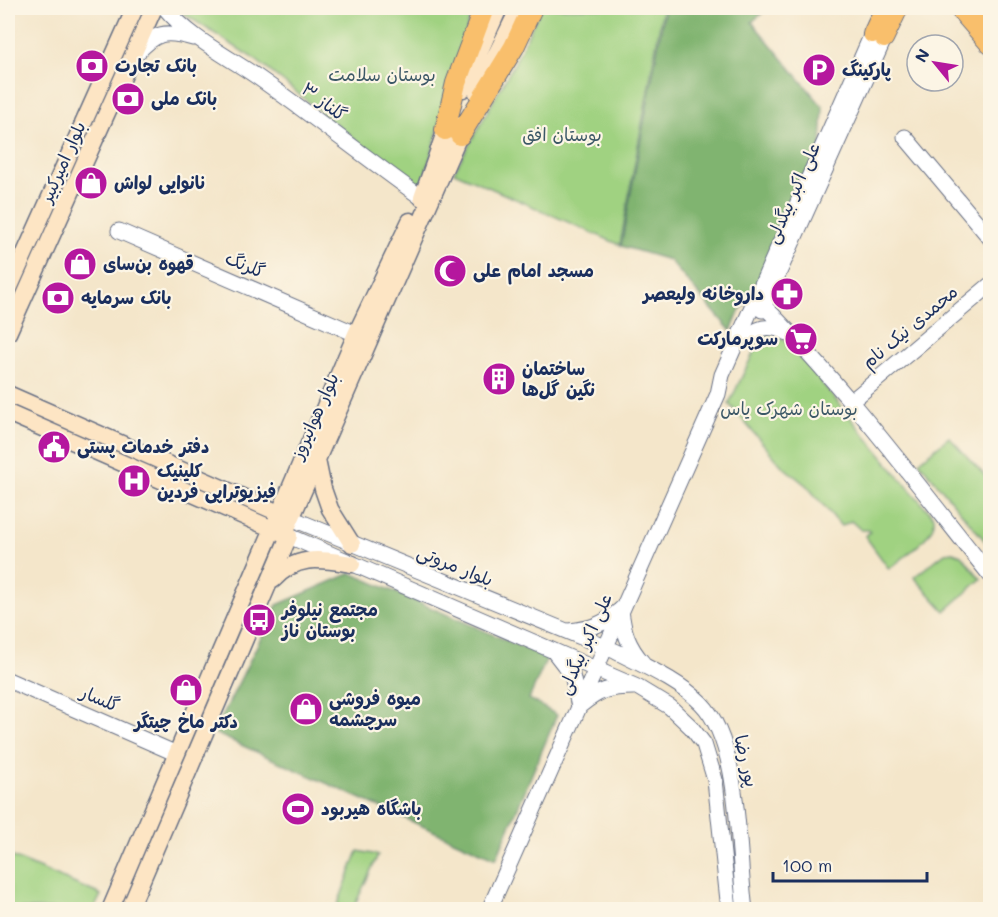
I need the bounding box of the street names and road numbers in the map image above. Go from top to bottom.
street label: گلناز ۳ [297,76,352,126]
street label: بلوار امیرکبیر [33,117,91,208]
street label: علی اکبر بیگدلی [759,138,825,247]
street label: گلرنگ [222,245,269,283]
street label: محمدی نیک نام [856,279,964,376]
street label: بلوار هوانیروز [284,369,344,464]
street label: بلوار مروتی [414,539,497,591]
street label: علی اکبر بیگدلی [551,589,617,698]
street label: گلسار [75,678,124,717]
street label: پور رضا [728,732,765,790]

